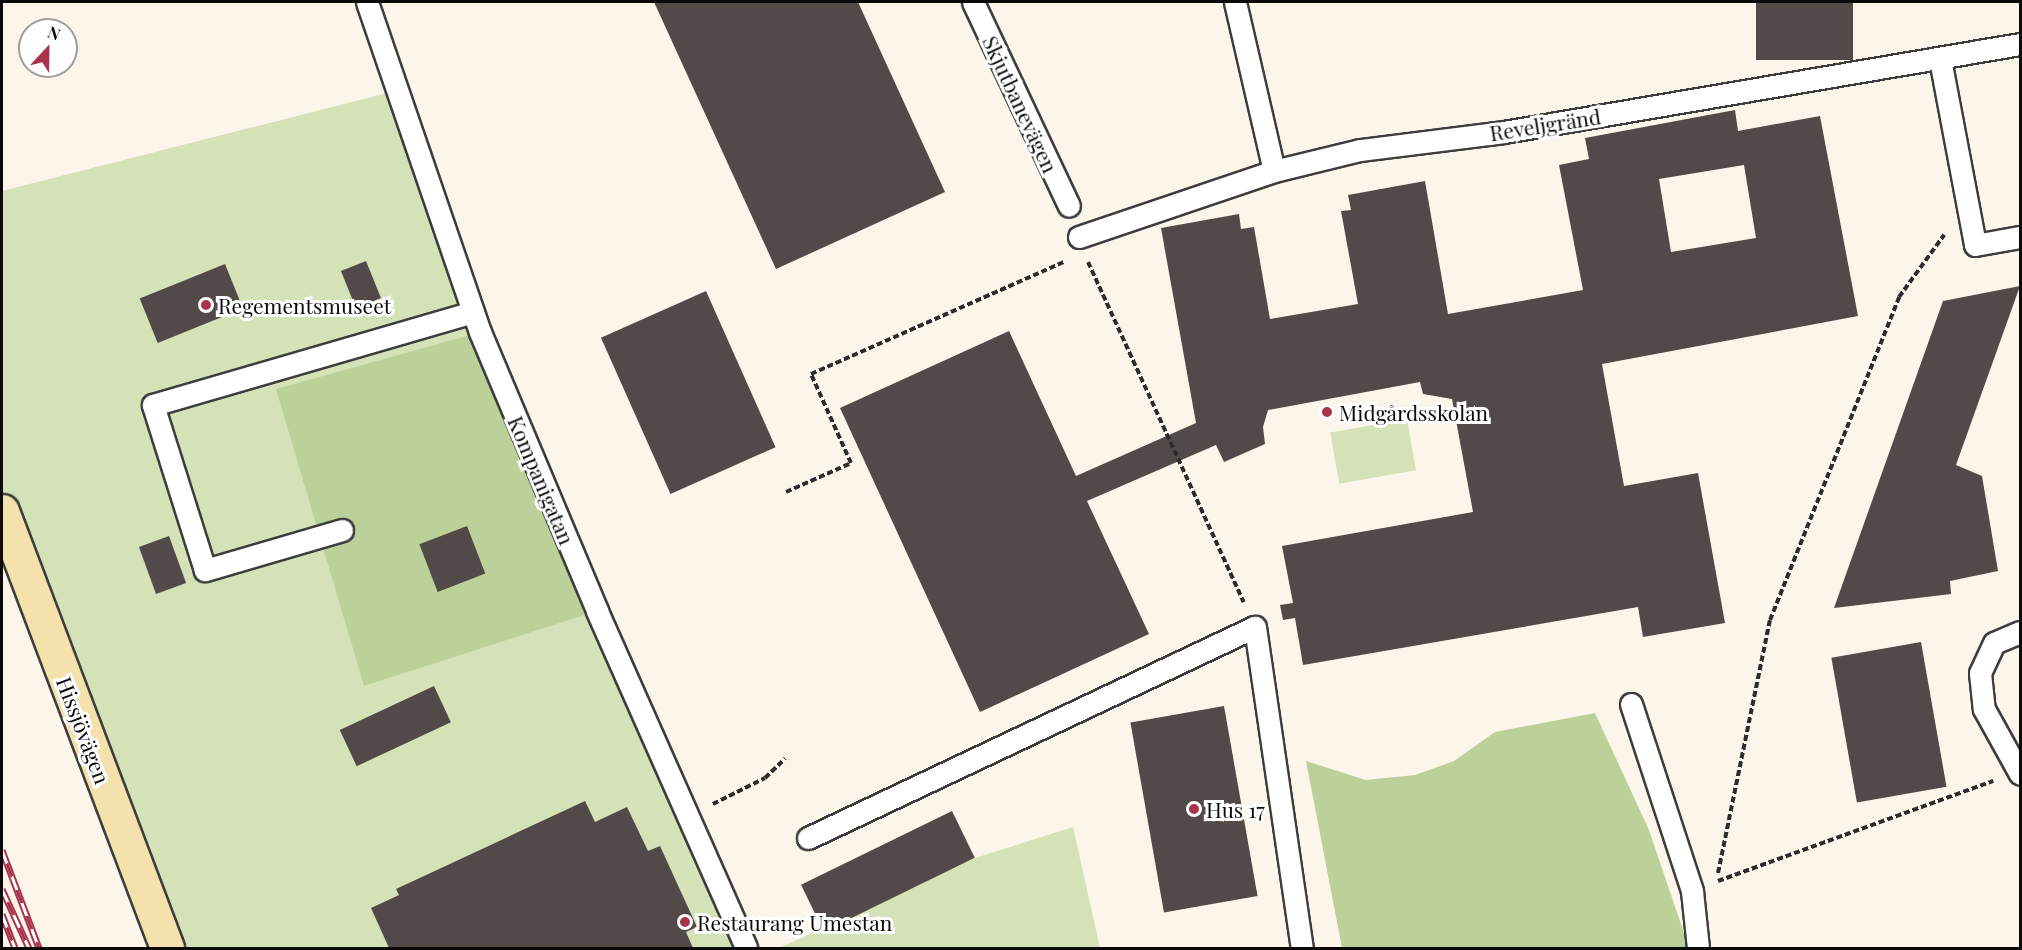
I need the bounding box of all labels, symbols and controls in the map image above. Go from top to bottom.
north arrow [18,18,78,78]
text: N [45,21,63,45]
street label: Skjutbanevägen [978,32,1064,176]
street label: Reveljgränd [1488,103,1602,145]
place label: Regementsmuseet [218,292,391,318]
marker: Regementsmuseet [199,298,213,312]
place label: Midgårdsskolan [1339,399,1488,425]
marker: Midgårdsskolan [1320,405,1334,419]
street label: Kompanigatan [504,412,580,548]
street label: Hissjövägen [52,673,116,787]
place label: Hus 17 [1206,796,1265,822]
marker: Hus 17 [1187,802,1201,816]
place label: Restaurang Umestan [697,909,892,935]
marker: Restaurang Umestan [678,915,692,929]

